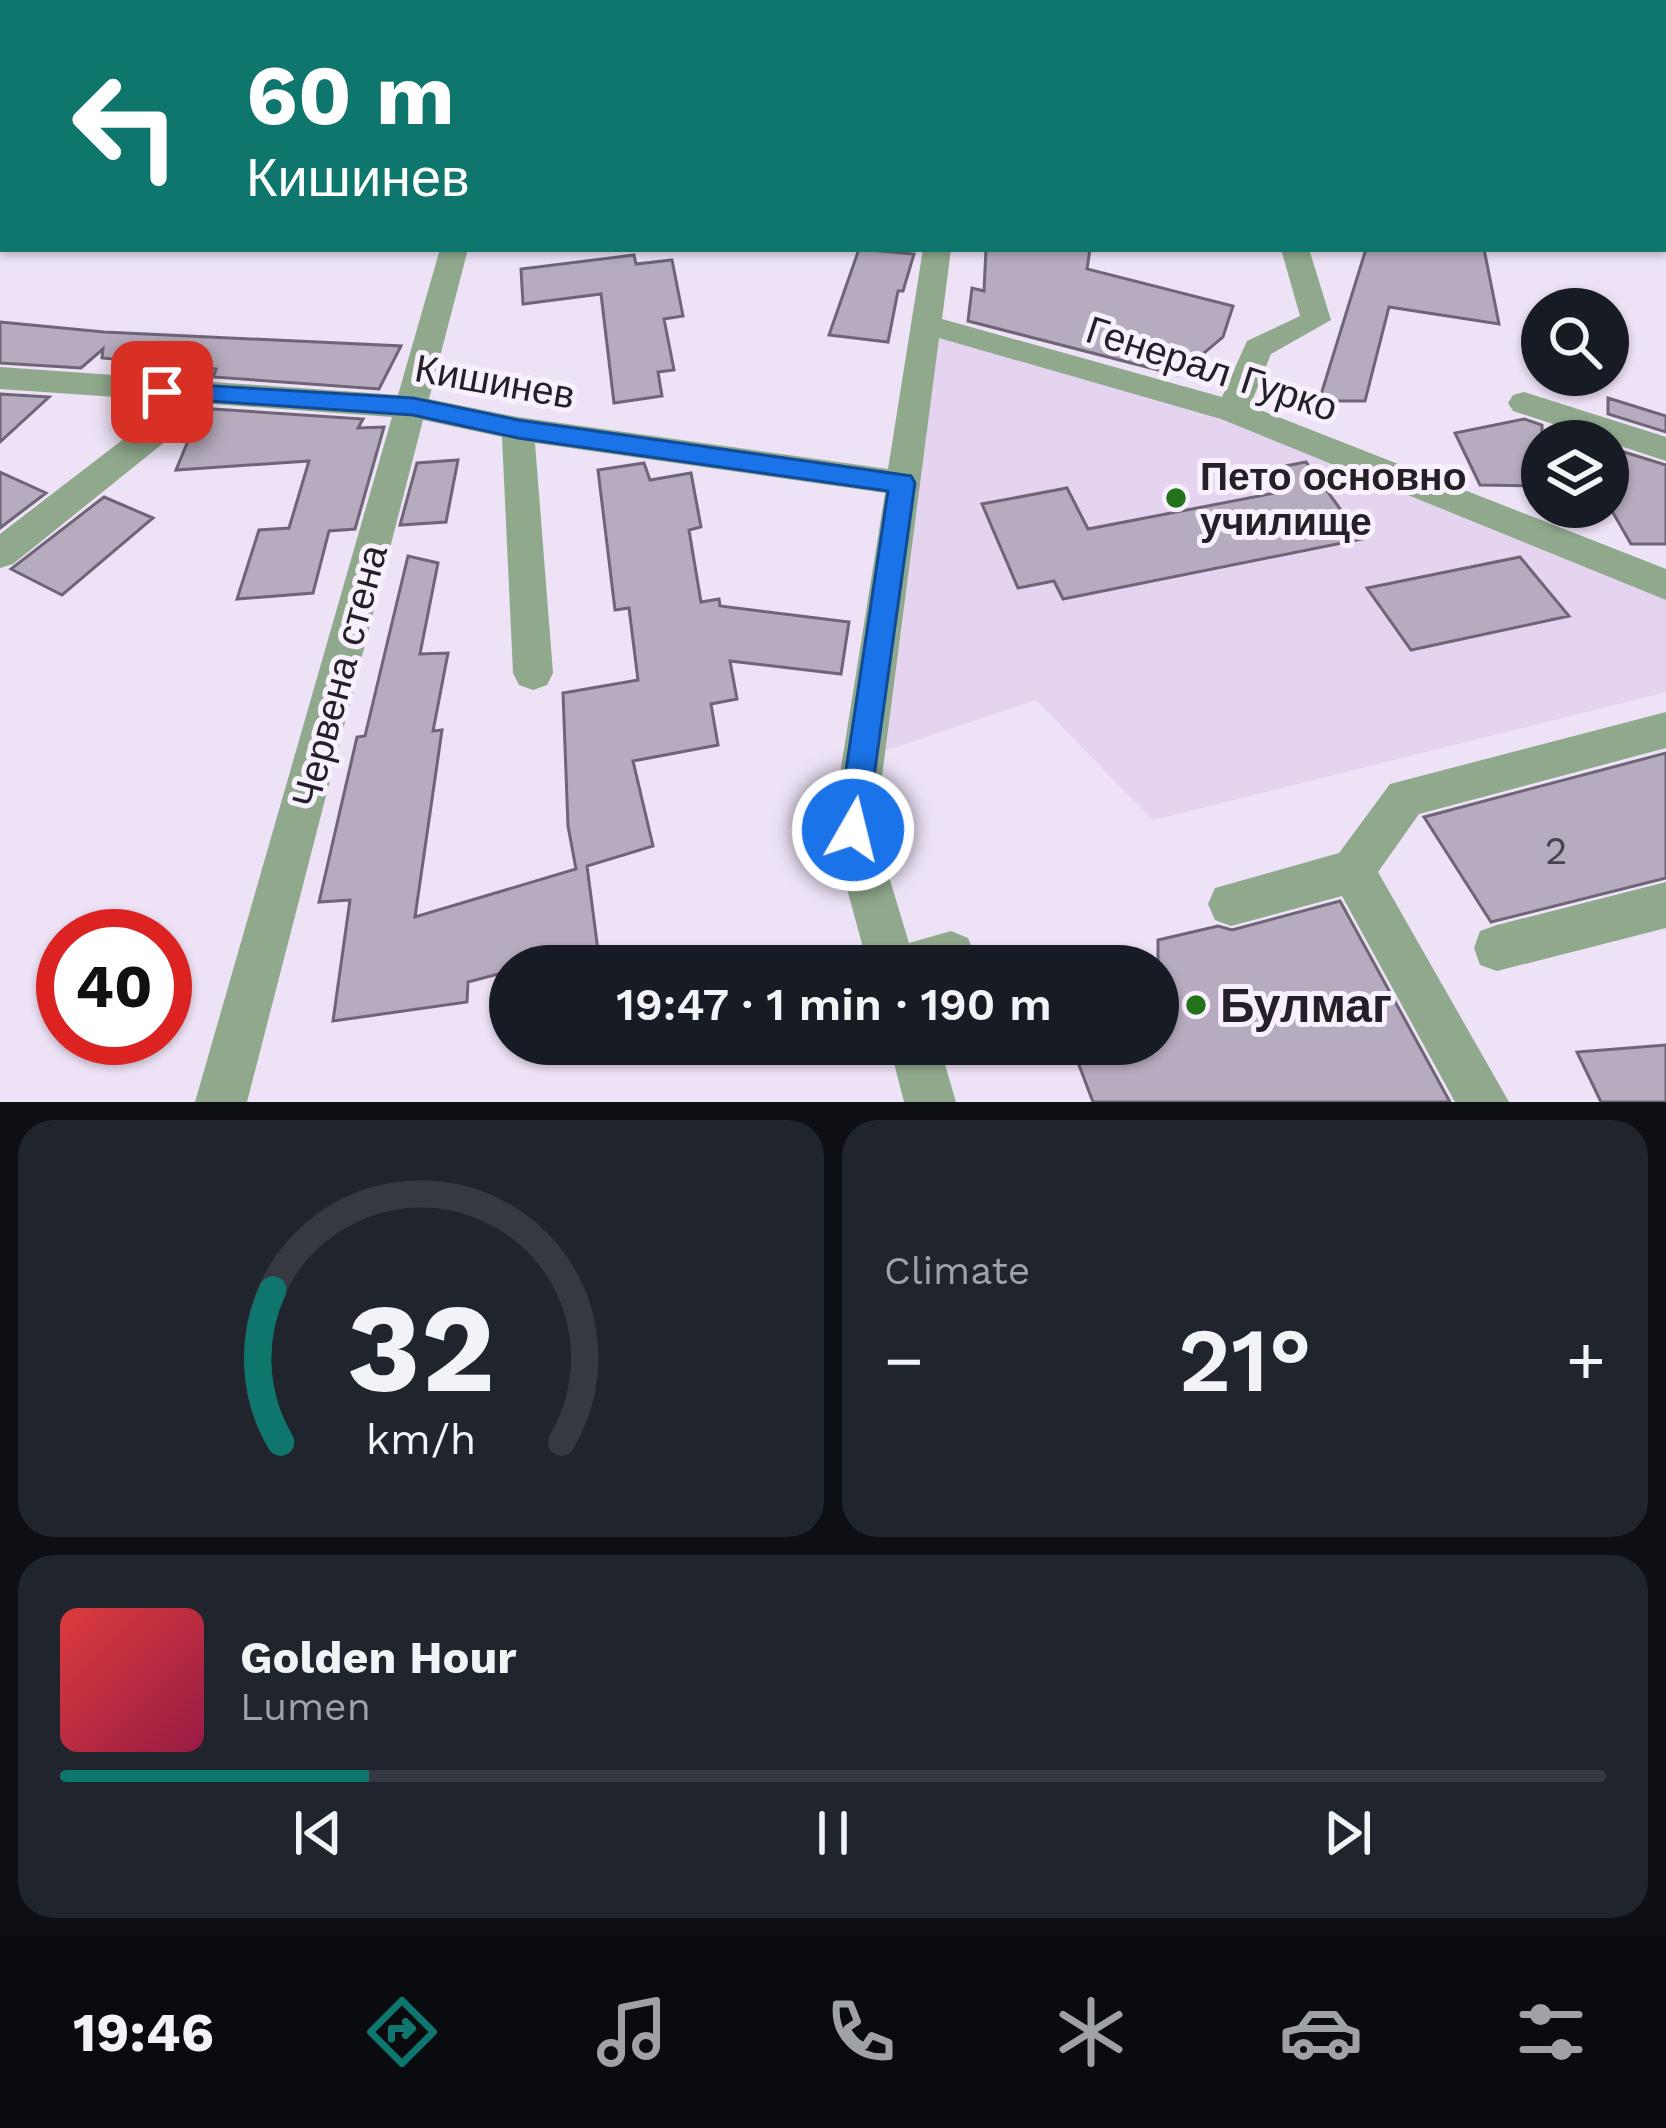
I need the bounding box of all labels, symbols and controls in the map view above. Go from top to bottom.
text: 60 m [246,46,455,144]
icon: left [48,48,204,204]
text: Кишинев [246,146,470,209]
map controls [1521,288,1629,528]
button: search [1521,288,1629,396]
street label: Генерал Гурко [1081,307,1343,430]
pin [111,341,213,443]
street label: Кишинев [411,345,578,418]
icon: arrive [129,359,195,425]
button: layers [1521,420,1629,528]
place label: Пето основно училище [1200,454,1467,544]
marker: Пето основно училище [1163,485,1189,511]
street label: Червена стена [283,540,396,812]
position arrow [790,767,916,893]
house number: 2 [1545,828,1567,873]
speed limit sign: 40 [36,909,192,1065]
place label: Булмаг [1220,977,1392,1034]
text: 19:47 · 1 min · 190 m [616,978,1052,1031]
marker: Булмаг [1183,992,1209,1018]
text: Climate [884,1248,1030,1293]
text: 32 [347,1275,495,1421]
text: 21° [1178,1307,1312,1413]
text: − [884,1322,924,1399]
text: + [1566,1322,1606,1399]
text: km/h [366,1413,476,1463]
text: Golden Hour [240,1631,517,1684]
text: Lumen [240,1684,371,1729]
icon: previous [285,1800,351,1866]
icon: pause [800,1800,866,1866]
icon: next [1315,1800,1381,1866]
icon: directions [360,1990,444,2074]
icon: music [590,1990,674,2074]
icon: phone [819,1990,903,2074]
icon: climate [1049,1990,1133,2074]
icon: car [1279,1990,1363,2074]
icon: filters [1509,1990,1593,2074]
text: 19:46 [73,2001,214,2064]

